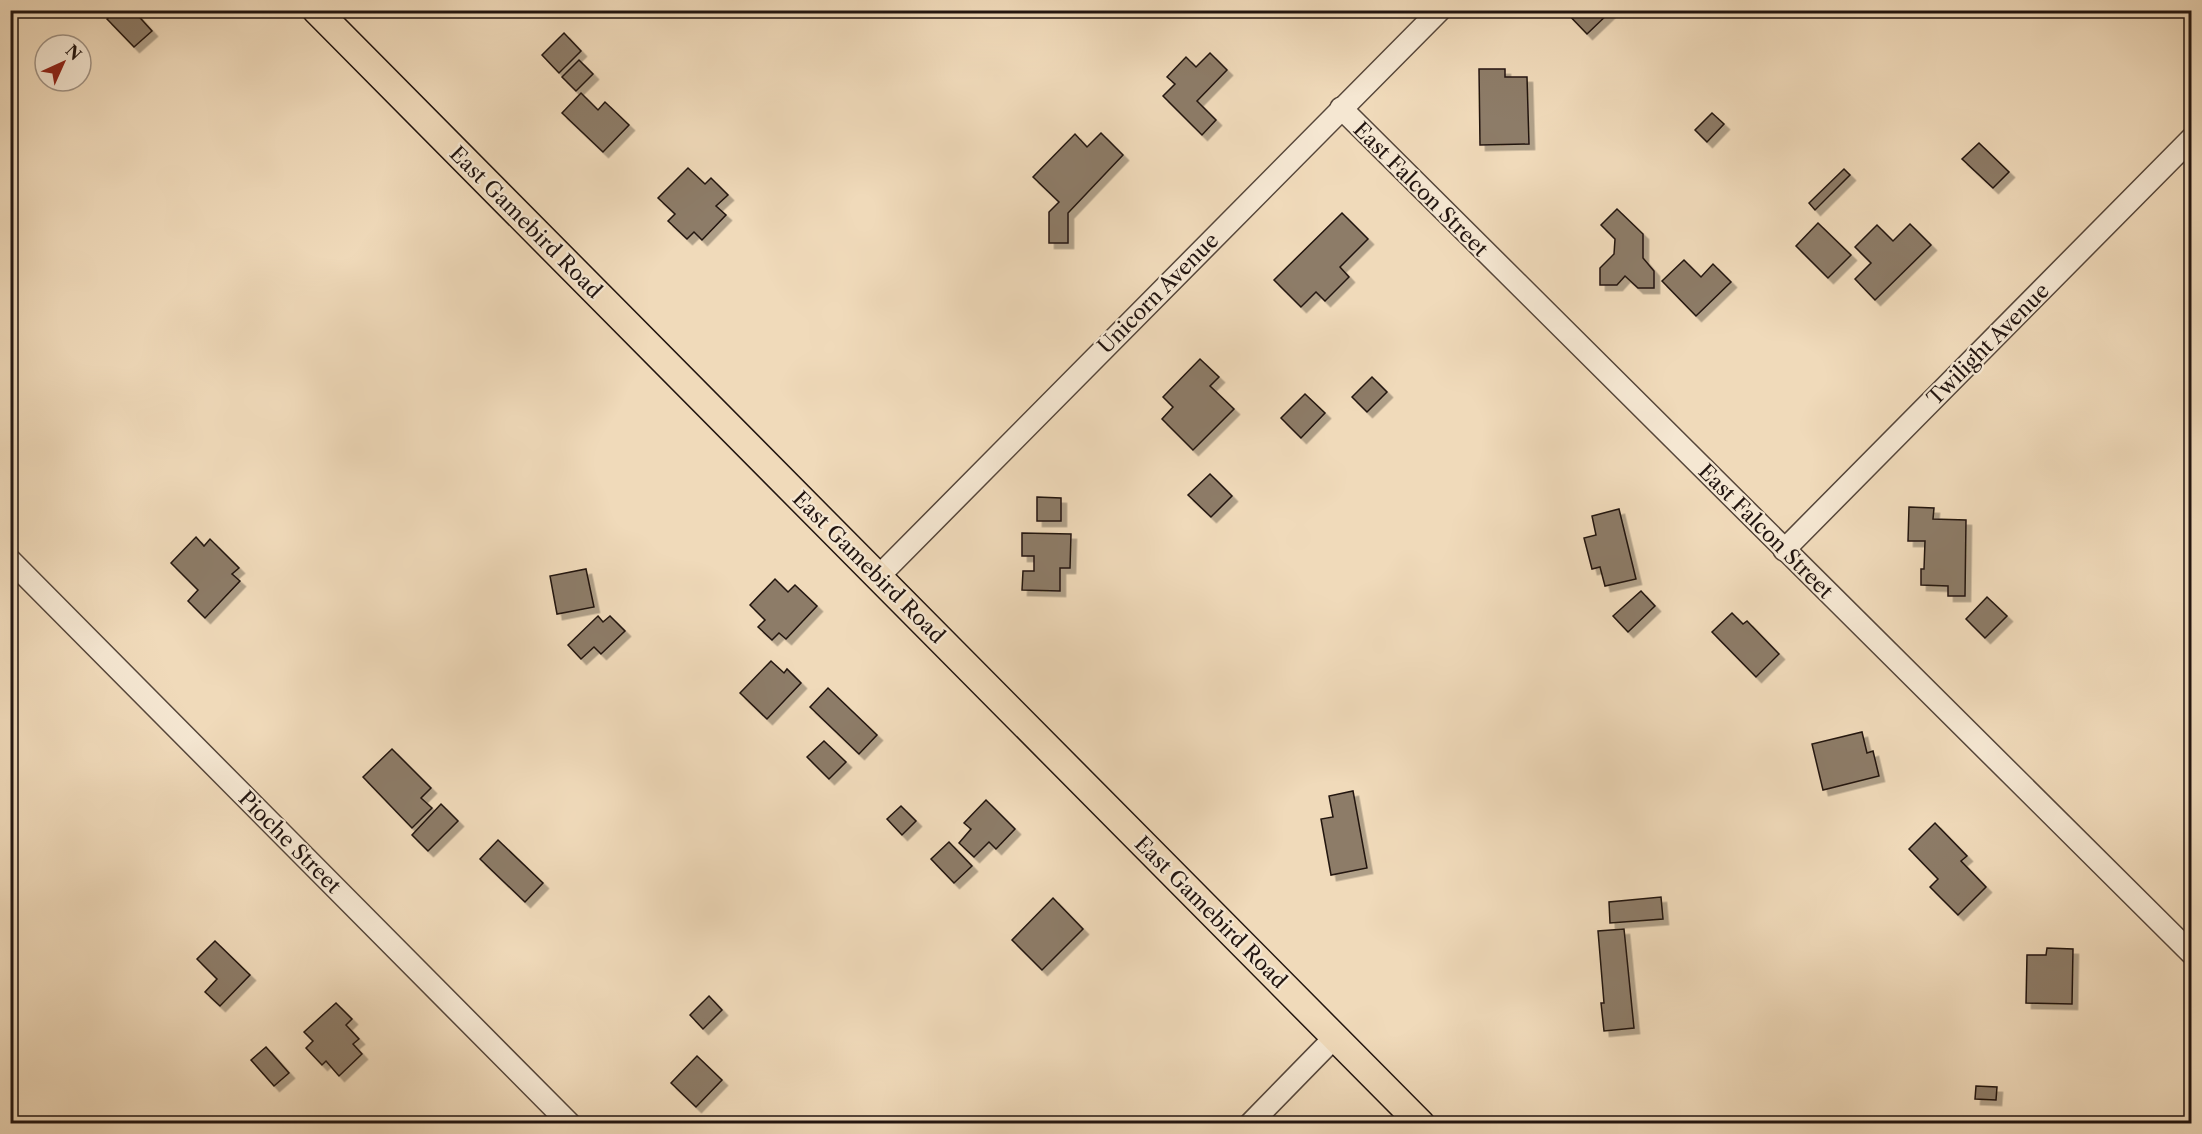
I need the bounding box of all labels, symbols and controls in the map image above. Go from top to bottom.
north arrow [33,33,93,93]
text: N [62,40,86,64]
street label: East Falcon Street [1349,117,1494,262]
street label: East Gamebird Road [445,141,607,303]
street label: Unicorn Avenue [1092,227,1224,359]
street label: Twilight Avenue [1922,278,2054,410]
street label: East Falcon Street [1694,459,1839,604]
street label: East Gamebird Road [788,486,950,648]
street label: Pioche Street [234,786,347,899]
street label: East Gamebird Road [1130,831,1292,993]

